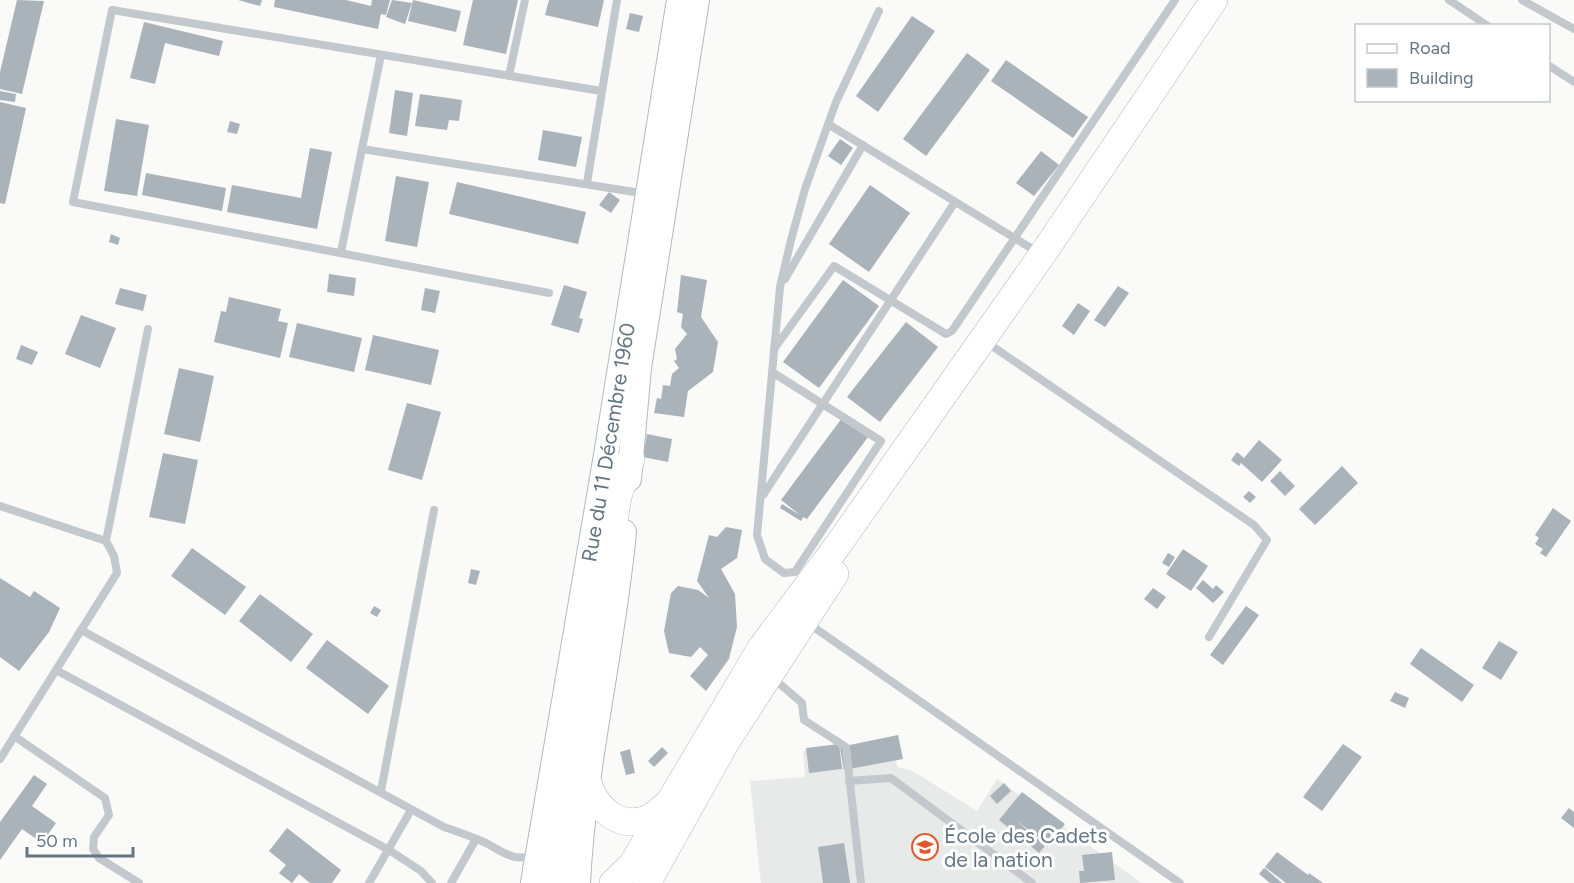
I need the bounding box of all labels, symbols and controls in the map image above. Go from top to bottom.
legend [1355,24,1550,102]
text: Road [1409,37,1450,59]
text: Building [1409,67,1474,89]
street label: Rue du 11 Décembre 1960 [576,321,640,564]
scale bar [27,820,134,858]
place label: École des Cadets de la nation [944,823,1107,872]
text: 50 m [36,830,78,852]
school or university icon: École des Cadets de la nation [910,832,940,862]

